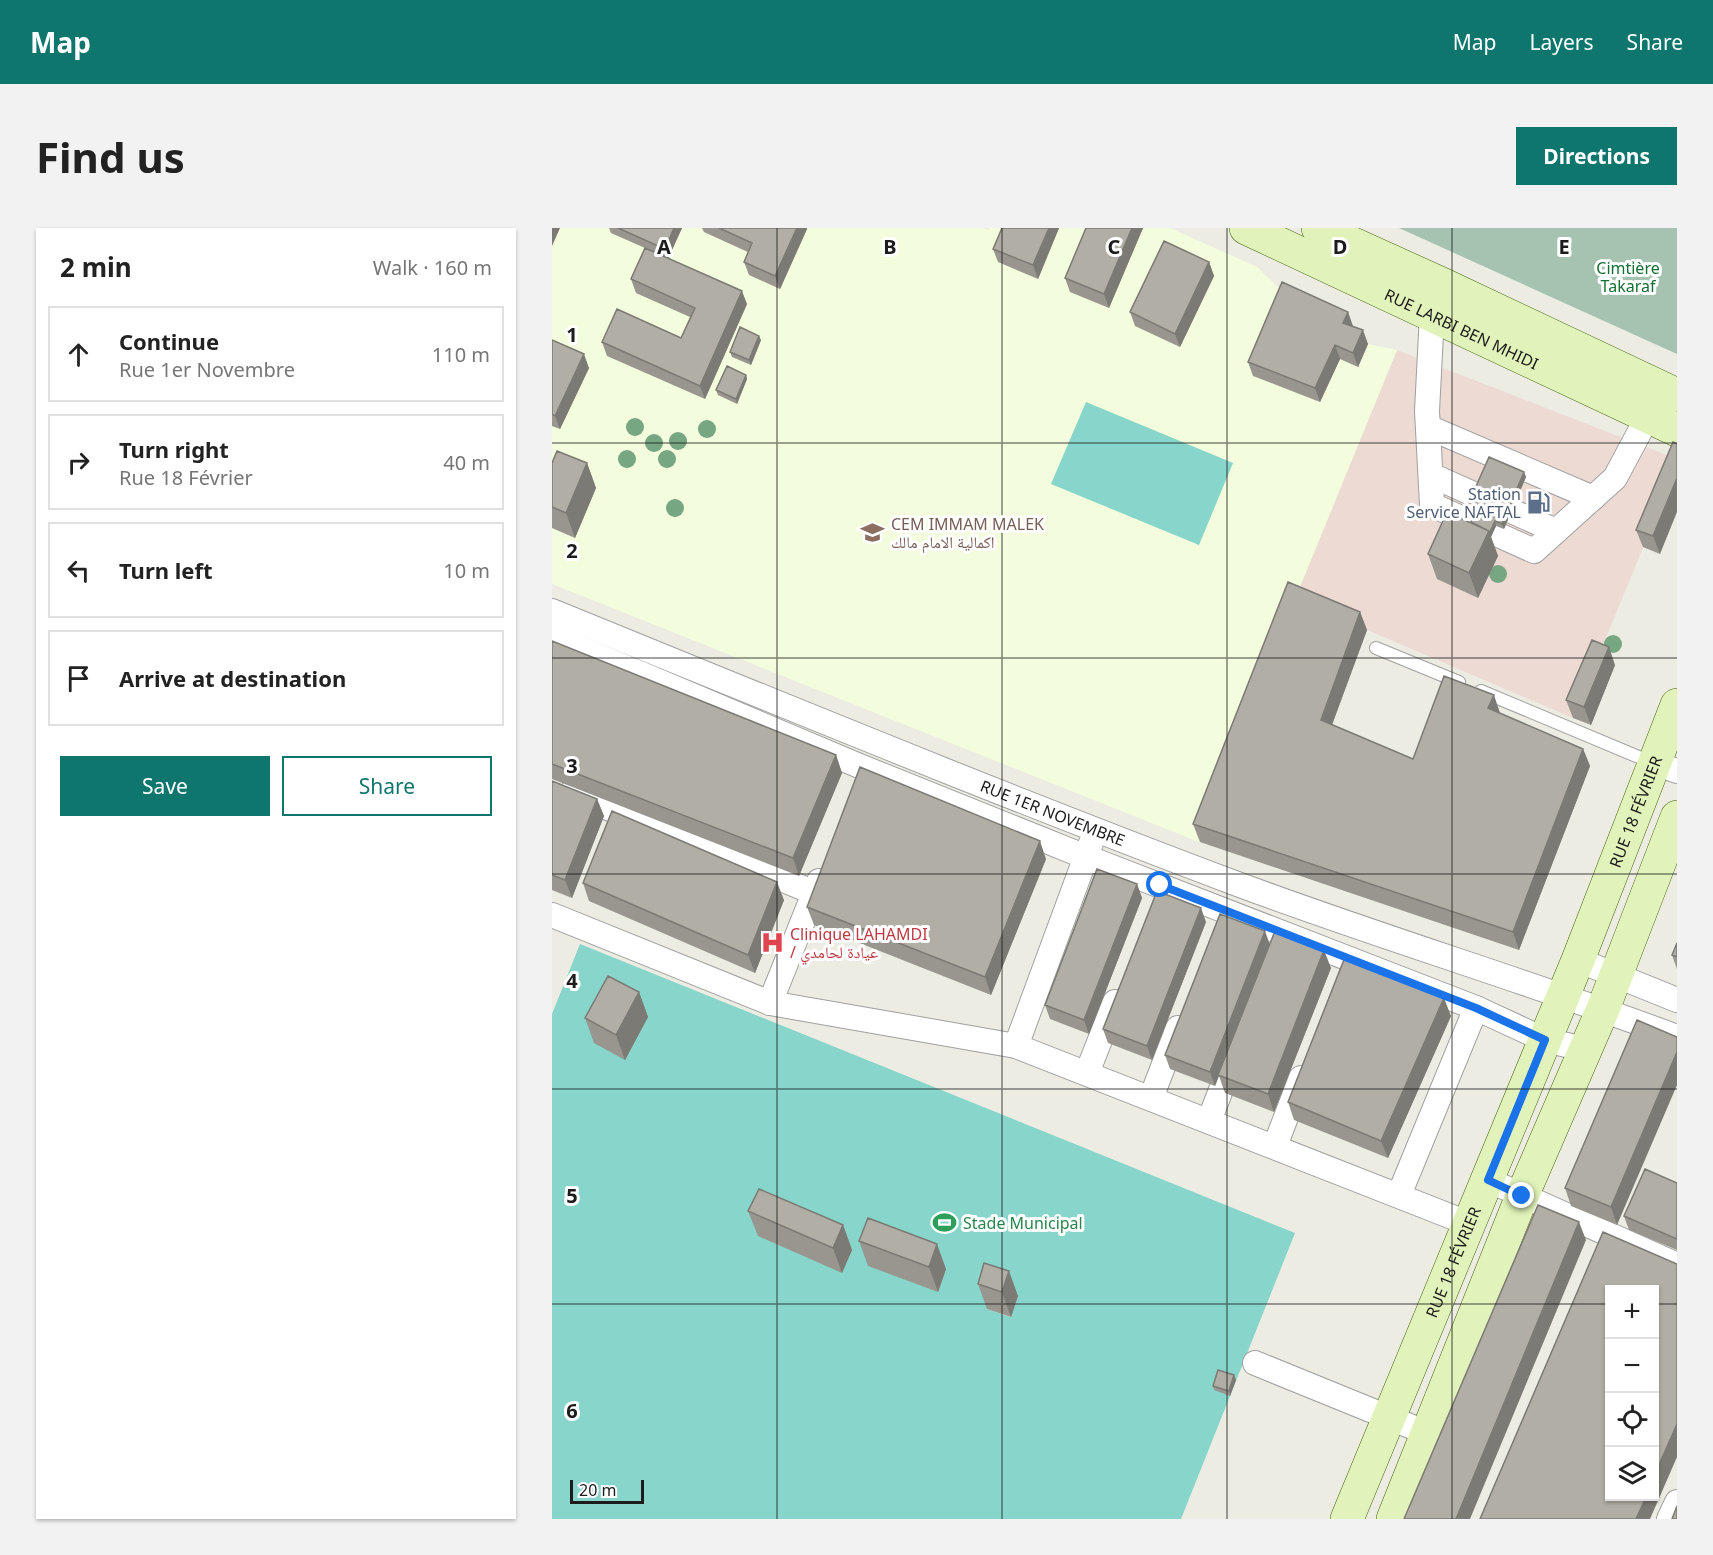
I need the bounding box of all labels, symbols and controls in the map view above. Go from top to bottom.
text: Map [30,23,91,61]
text: Map [1453,28,1497,56]
text: Layers [1530,28,1594,56]
text: Share [1627,28,1683,56]
button: Directions [1516,127,1677,185]
text: Find us [36,128,185,185]
text: A [657,233,671,260]
text: B [883,233,897,260]
text: C [1108,233,1121,260]
text: D [1333,233,1347,260]
text: E [1558,233,1570,260]
text: 2 min [60,249,132,285]
text: Walk · 160 m [373,254,492,281]
park label: Cimtière Takaraf [1596,257,1660,297]
street label: RUE LARBI BEN MHIDI [1381,283,1542,375]
text: 1 [566,321,578,348]
text: Continue [119,326,219,356]
icon: ahead [62,338,95,371]
text: 110 m [432,341,490,368]
text: Rue 1er Novembre [119,356,295,383]
text: Turn right [119,434,229,464]
icon: right [62,446,95,479]
text: 40 m [443,449,490,476]
text: Rue 18 Février [119,464,253,491]
place label: Station Service NAFTAL [1406,483,1521,523]
fuel station icon: Station Service NAFTAL [1526,490,1552,516]
place label: CEM IMMAM MALEK اكمالية الامام مالك [891,513,1044,553]
school or university icon: CEM IMMAM MALEK اكمالية الامام مالك [860,520,886,546]
text: 2 [566,537,578,564]
icon: left [62,554,95,587]
text: Turn left [119,555,213,585]
text: 10 m [443,557,490,584]
icon: arrive [62,662,95,695]
text: Arrive at destination [119,663,346,693]
text: 3 [566,752,578,779]
street label: RUE 18 FÉVRIER [1604,752,1667,871]
button: Save [60,756,270,816]
button: Share [282,756,492,816]
street label: RUE 1ER NOVEMBRE [977,775,1128,851]
route start [1146,871,1172,897]
place label: Clinique LAHAMDI / عيادة لحامدي [790,923,928,965]
hospital icon: Clinique LAHAMDI / عيادة لحامدي [759,930,785,956]
text: 4 [566,967,578,994]
text: 5 [566,1182,578,1209]
route end [1508,1182,1534,1208]
street label: RUE 18 FÉVRIER [1420,1203,1486,1321]
sports icon: Stade Municipal [932,1210,958,1236]
place label: Stade Municipal [963,1212,1083,1234]
map controls [1605,1285,1659,1501]
button: + [1605,1285,1659,1339]
button: − [1605,1339,1659,1393]
button: locate [1605,1393,1659,1447]
text: 6 [566,1397,578,1424]
button: layers [1605,1447,1659,1501]
scale bar [570,1477,644,1504]
text: 20 m [579,1479,616,1501]

